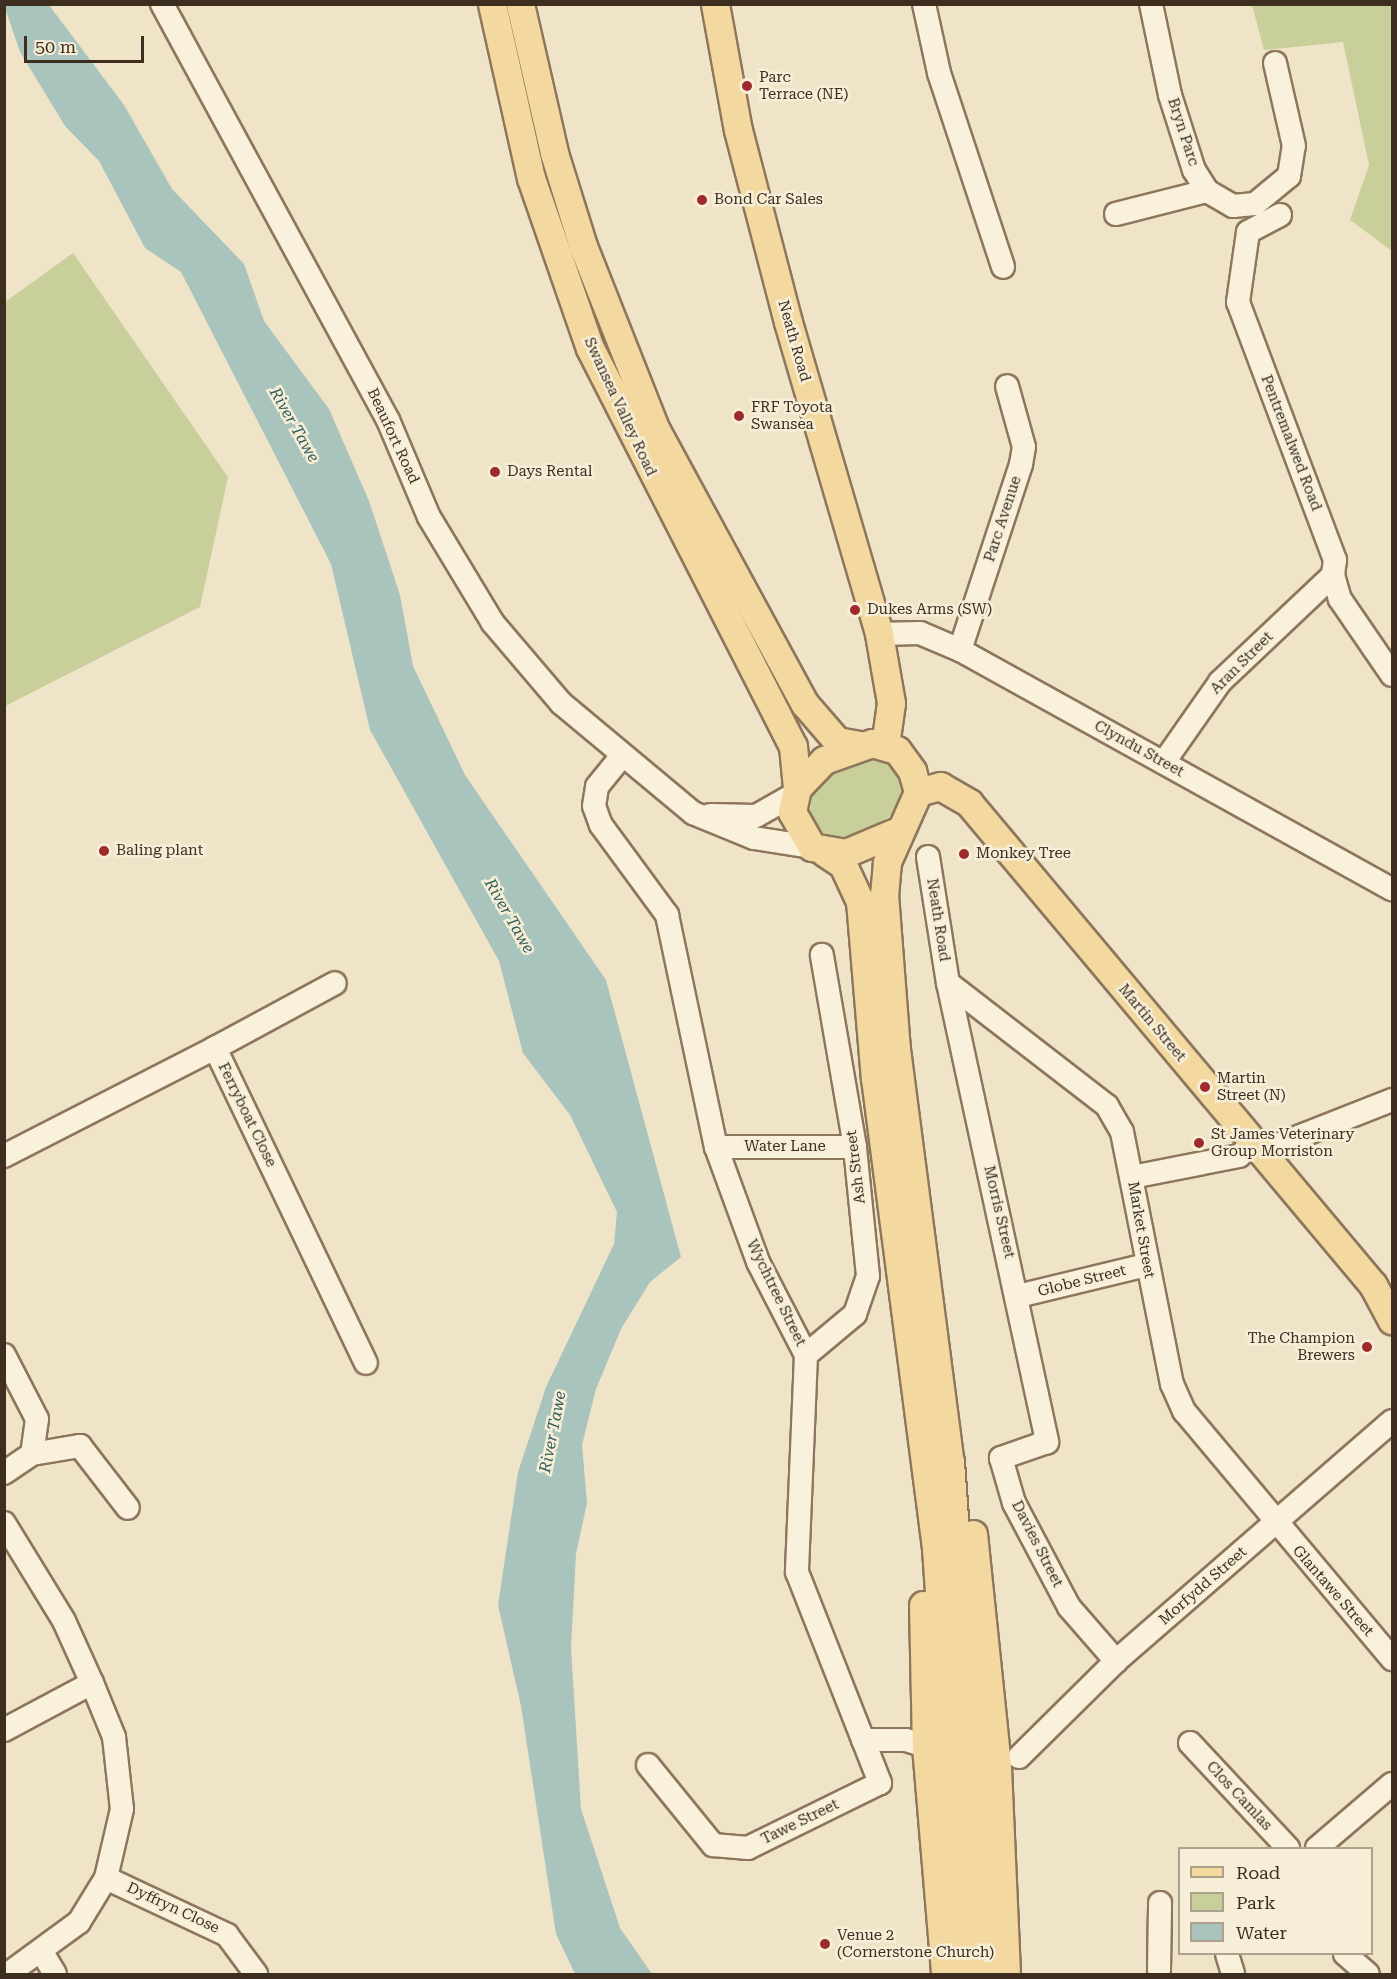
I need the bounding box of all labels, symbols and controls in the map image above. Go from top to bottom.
scale bar [27,24,147,62]
text: 50 m [35,36,76,57]
place label: Parc Terrace (NE) [759,68,848,103]
marker: Parc Terrace (NE) [740,79,754,93]
street label: Bryn Parc [1164,96,1202,168]
place label: Bond Car Sales [714,191,823,209]
marker: Bond Car Sales [695,193,709,207]
street label: Neath Road [774,298,814,384]
street label: Swansea Valley Road [580,335,660,479]
street label: Pentremalwed Road [1257,372,1325,514]
water label: River Tawe [265,384,323,466]
street label: Beaufort Road [363,385,423,487]
place label: FRF Toyota Swansea [751,398,833,433]
marker: FRF Toyota Swansea [732,409,746,423]
place label: Days Rental [507,463,592,481]
marker: Days Rental [488,465,502,479]
street label: Parc Avenue [981,474,1025,564]
place label: Dukes Arms (SW) [867,601,992,619]
marker: Dukes Arms (SW) [848,603,862,617]
street label: Aran Street [1207,628,1277,698]
street label: Clyndu Street [1091,717,1187,781]
place label: Baling plant [116,842,203,860]
marker: Baling plant [97,844,111,858]
place label: Monkey Tree [976,845,1071,863]
marker: Monkey Tree [957,847,971,861]
water label: River Tawe [480,875,538,957]
street label: Neath Road [923,877,953,963]
street label: Martin Street [1114,981,1190,1065]
street label: Ferryboat Close [214,1060,280,1170]
place label: Martin Street (N) [1217,1069,1286,1104]
marker: Martin Street (N) [1198,1080,1212,1094]
place label: St James Veterinary Group Morriston [1211,1125,1354,1160]
street label: Ash Street [843,1129,869,1205]
marker: St James Veterinary Group Morriston [1192,1136,1206,1150]
street label: Water Lane [744,1138,826,1156]
street label: Morris Street [980,1164,1018,1260]
street label: Market Street [1124,1180,1158,1280]
street label: Wychtree Street [742,1237,810,1349]
street label: Globe Street [1036,1261,1128,1301]
place label: The Champion Brewers [1248,1329,1355,1364]
marker: The Champion Brewers [1360,1340,1374,1354]
water label: River Tawe [536,1390,570,1474]
street label: Davies Street [1007,1498,1067,1590]
street label: Glantawe Street [1289,1542,1377,1640]
street label: Morfydd Street [1155,1543,1251,1629]
street label: Clos Camlas [1202,1758,1276,1834]
street label: Tawe Street [758,1795,842,1849]
legend [1178,1847,1373,1955]
text: Road [1236,1862,1280,1883]
street label: Dyffryn Close [124,1879,222,1937]
text: Park [1236,1892,1276,1913]
text: Water [1236,1922,1287,1943]
place label: Venue 2 (Cornerstone Church) [837,1926,994,1961]
marker: Venue 2 (Cornerstone Church) [818,1937,832,1951]

